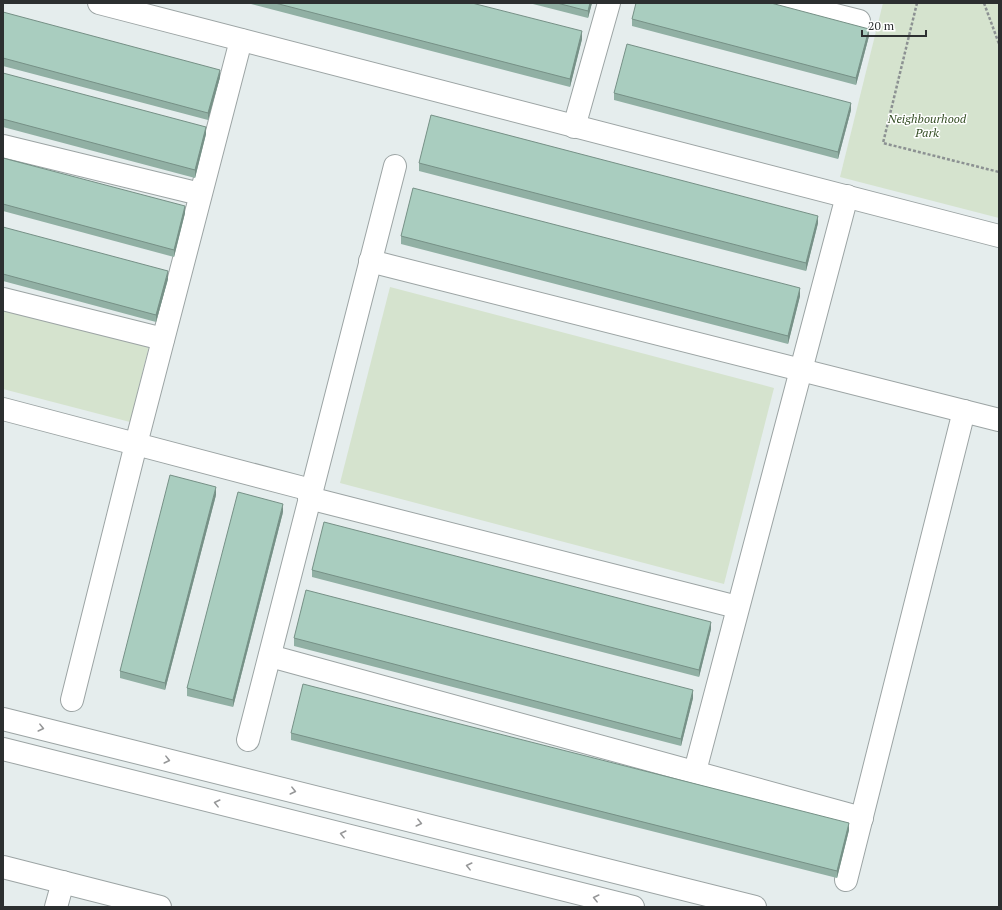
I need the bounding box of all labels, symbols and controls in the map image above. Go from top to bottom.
scale bar [862,12,926,38]
text: 20 m [868,18,895,33]
park label: Neighbourhood Park [887,111,967,140]
one-way arrow [38,724,44,732]
one-way arrow [163,755,170,764]
one-way arrow [290,787,296,795]
one-way arrow [214,799,220,807]
one-way arrow [415,818,422,827]
one-way arrow [340,831,347,839]
one-way arrow [466,862,473,871]
one-way arrow [592,894,599,902]

